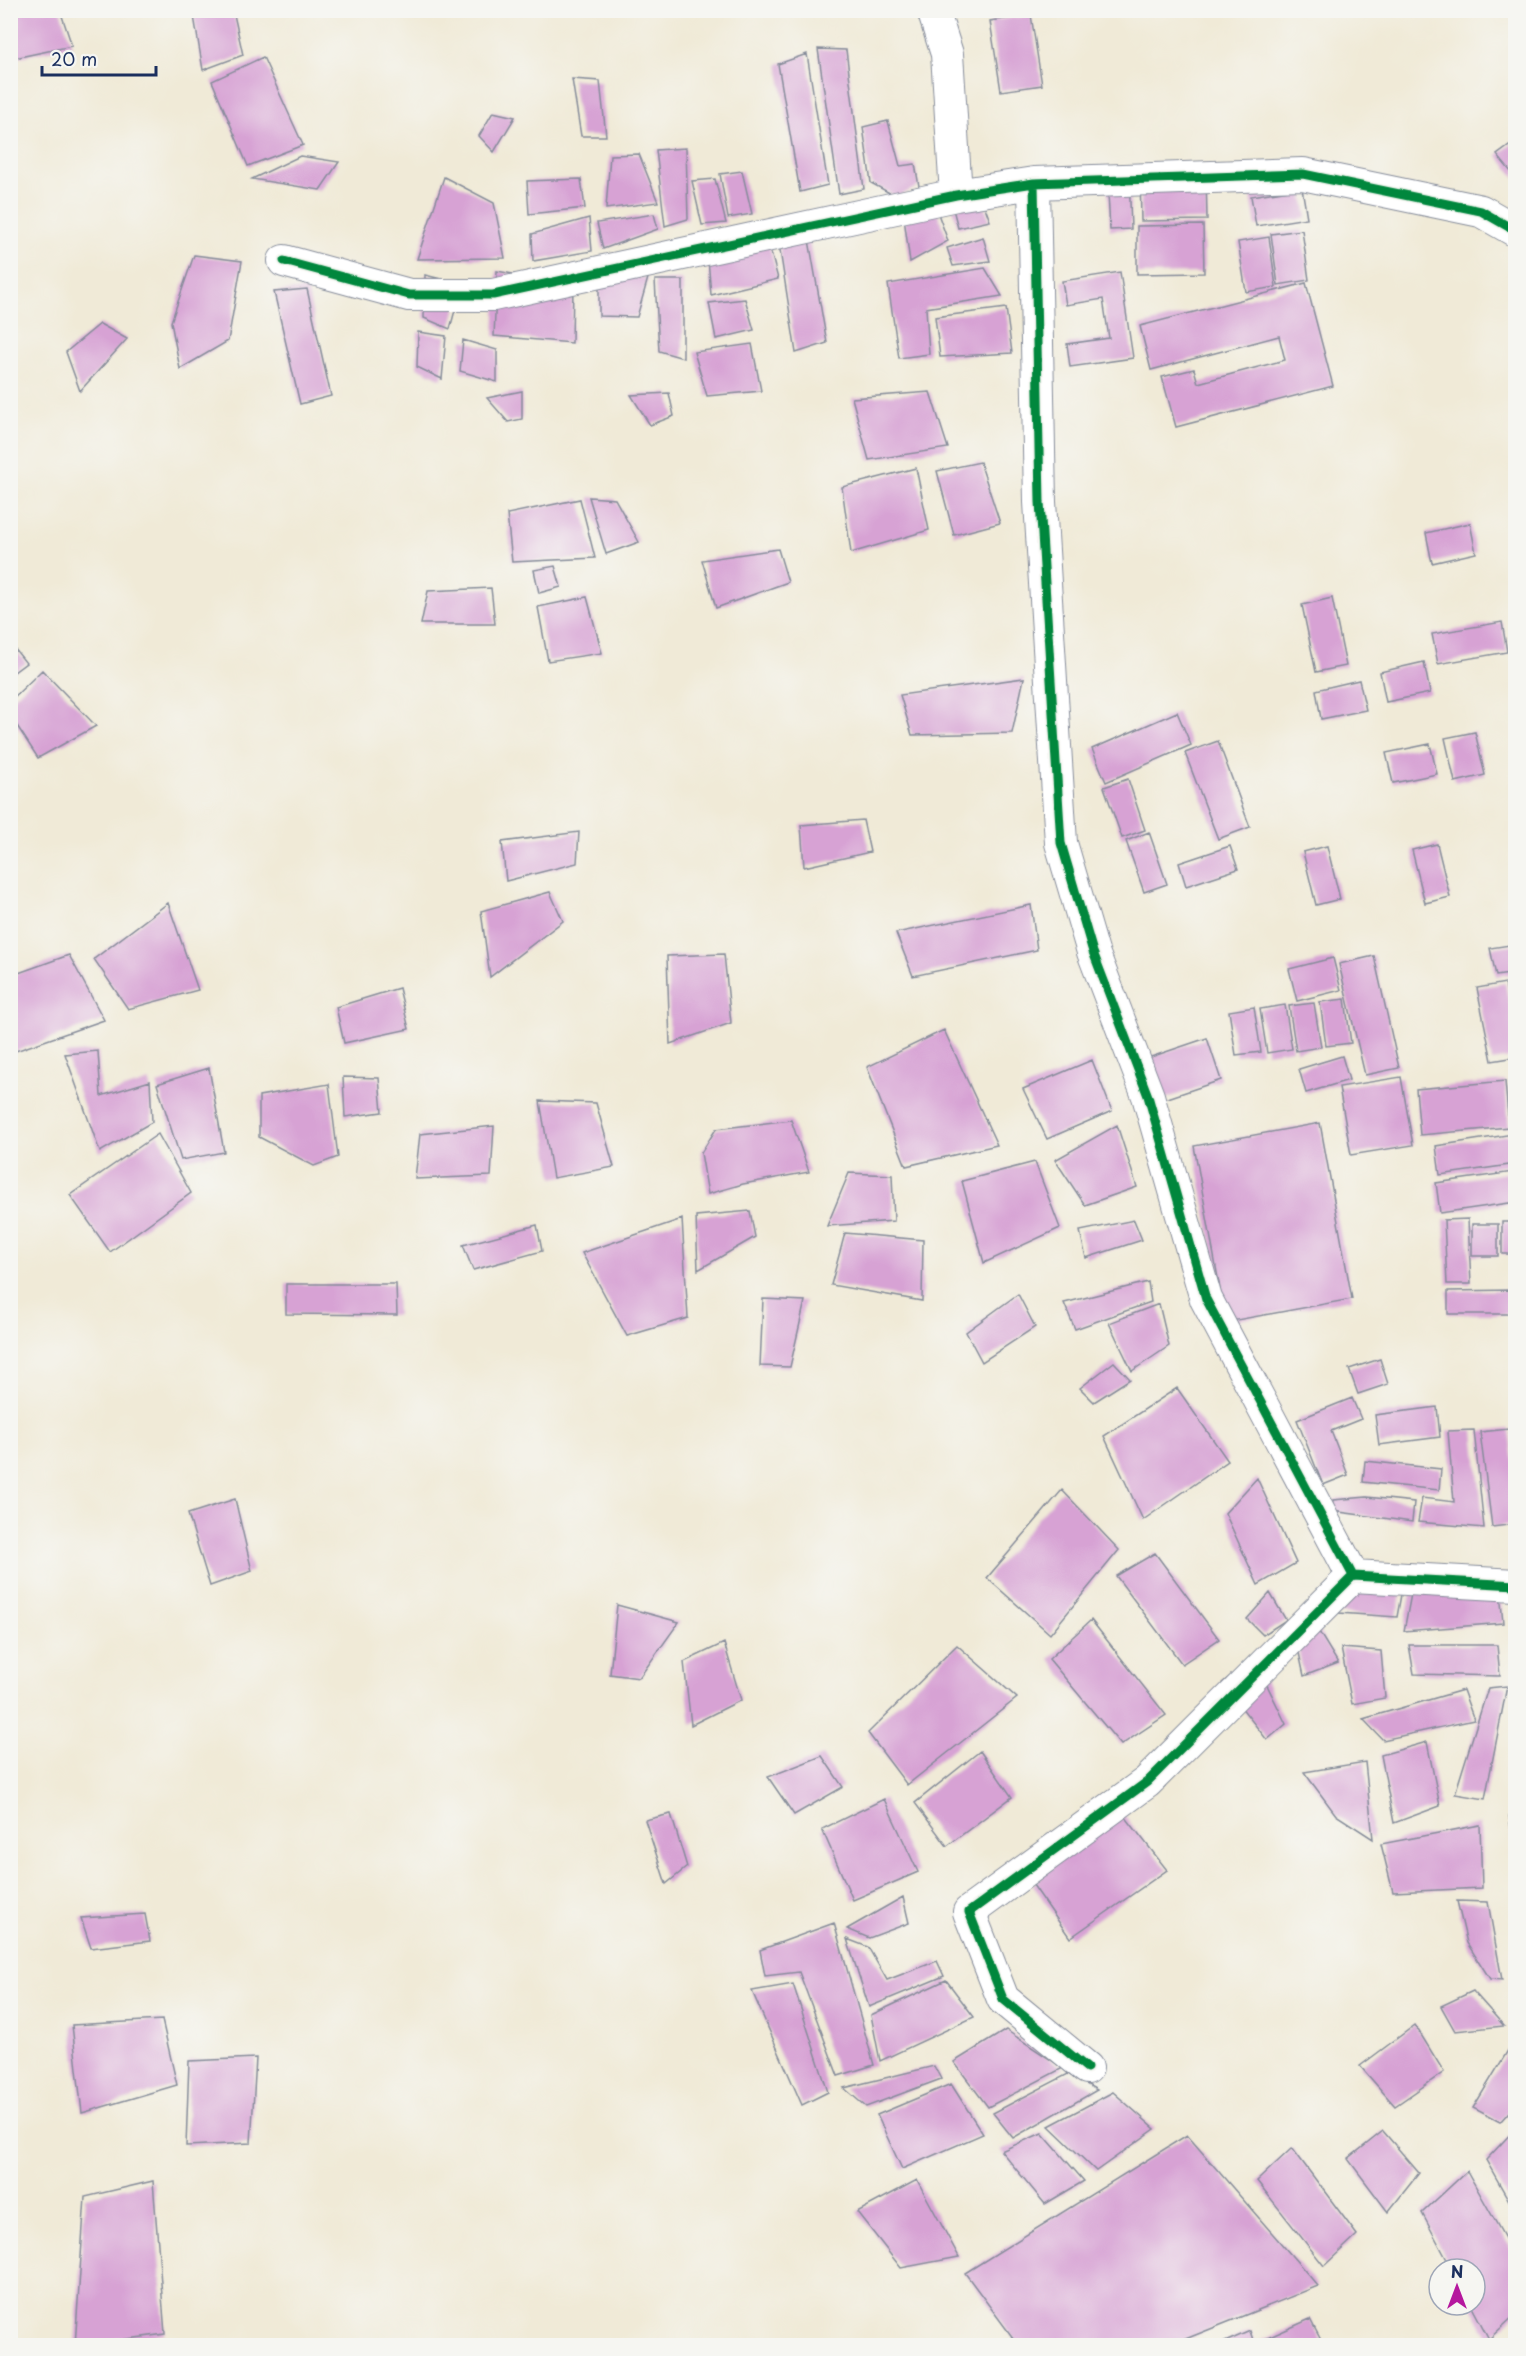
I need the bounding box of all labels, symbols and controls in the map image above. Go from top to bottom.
scale bar [42,39,156,77]
text: 20 m [51,45,97,72]
north arrow [1427,2257,1487,2317]
text: N [1451,2259,1463,2283]

